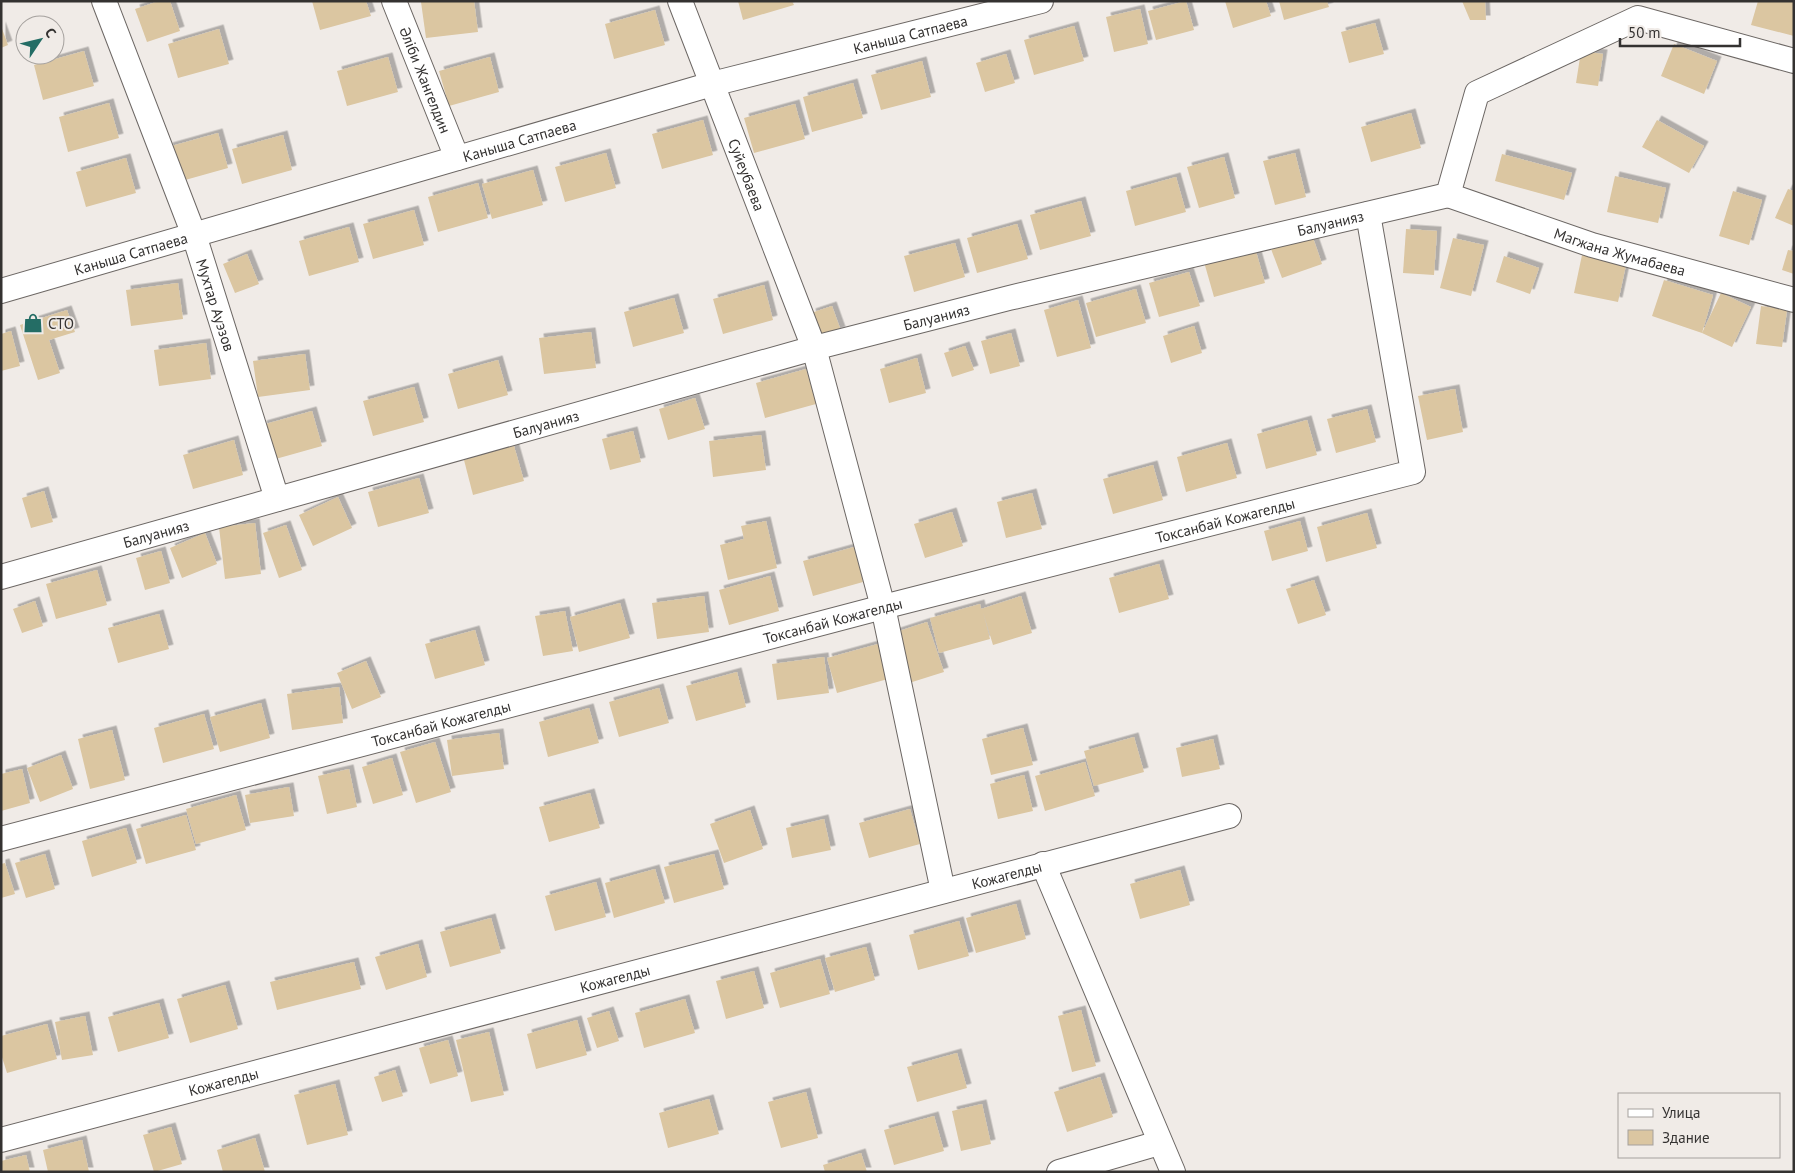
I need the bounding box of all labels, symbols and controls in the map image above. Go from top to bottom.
street label: Каныша Сатпаева [851,10,969,58]
north arrow [15,15,65,65]
scale bar [1620,15,1740,47]
text: 50 m [1628,23,1661,42]
text: С [41,24,60,41]
street label: Әліби Жангелдин [396,24,456,136]
street label: Каныша Сатпаева [461,115,578,166]
street label: Суйеубаева [724,136,770,213]
street label: Балуанияз [1295,206,1366,240]
street label: Магжана Жумабаева [1552,223,1688,280]
street label: Каныша Сатпаева [72,228,190,279]
street label: Мухтар Ауэзов [193,256,239,354]
street label: Балуанияз [901,299,972,334]
shop icon: CTO [22,312,44,334]
place label: CTO [48,314,74,333]
street label: Балуанияз [511,405,581,442]
street label: Токсанбай Кожагелды [1153,493,1297,547]
street label: Балуанияз [121,515,191,552]
street label: Токсанбай Кожагелды [761,593,904,648]
street label: Токсанбай Кожагелды [369,696,513,751]
street label: Кожагелды [970,856,1044,893]
street label: Кожагелды [578,960,652,996]
street label: Кожагелды [186,1063,260,1100]
legend [1618,1093,1780,1158]
text: Улица [1662,1103,1700,1122]
text: Здание [1662,1128,1710,1147]

